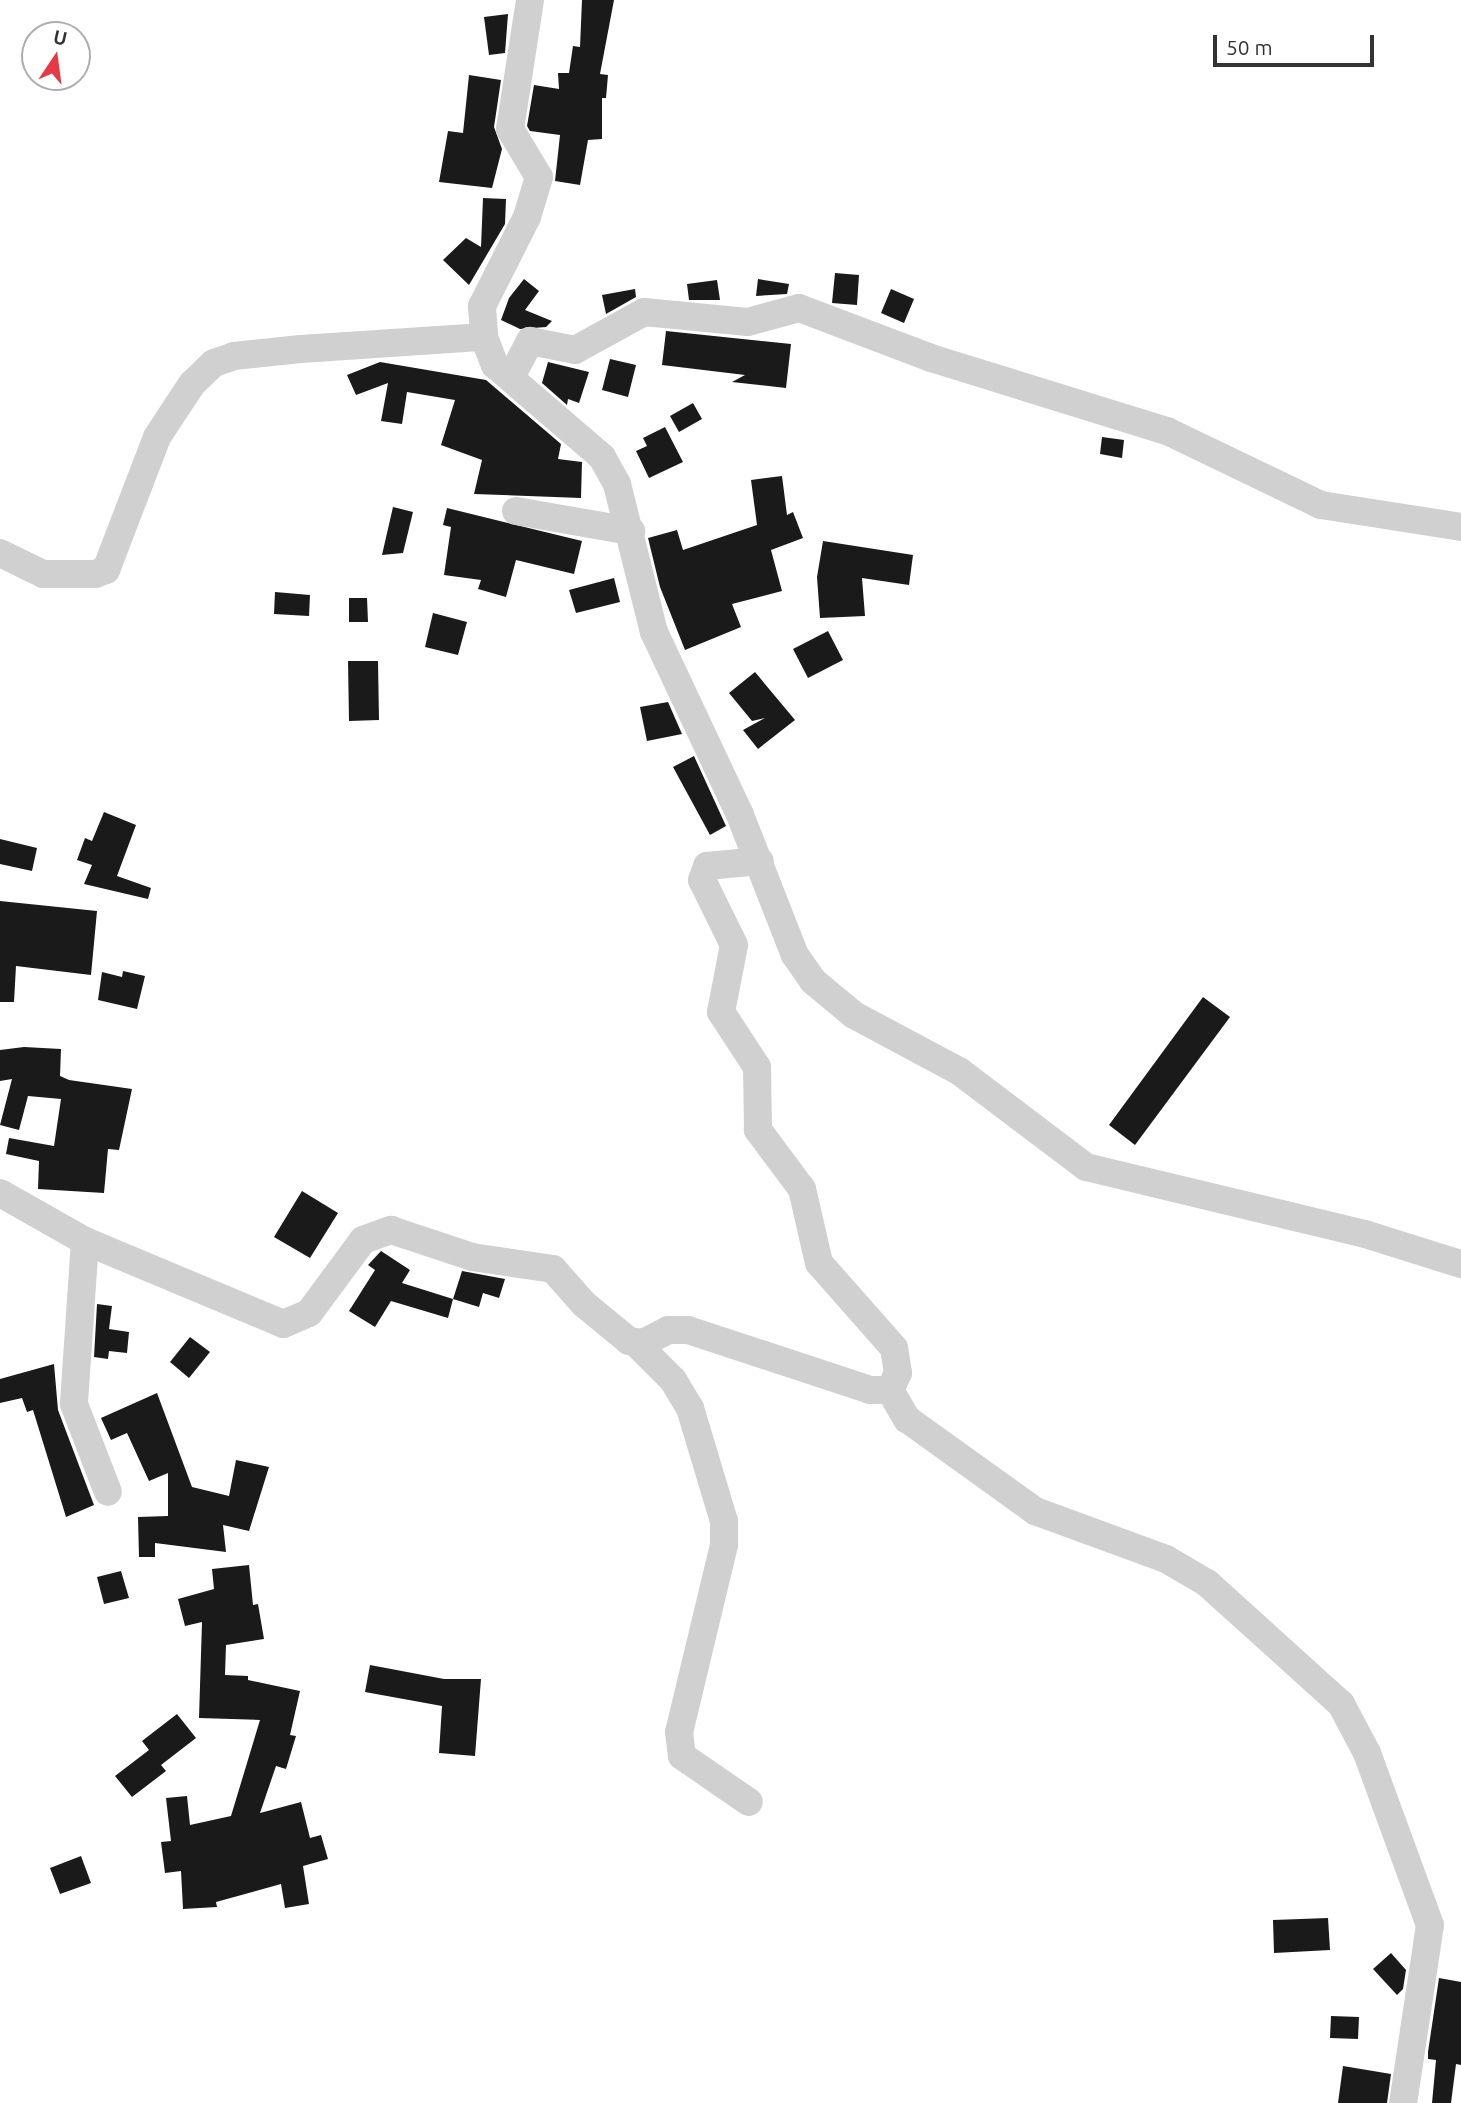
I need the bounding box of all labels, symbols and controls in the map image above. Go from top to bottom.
north arrow [21,21,91,91]
scale bar [1216,21,1377,65]
text: U [51,25,69,50]
text: 50 m [1226,35,1273,59]

